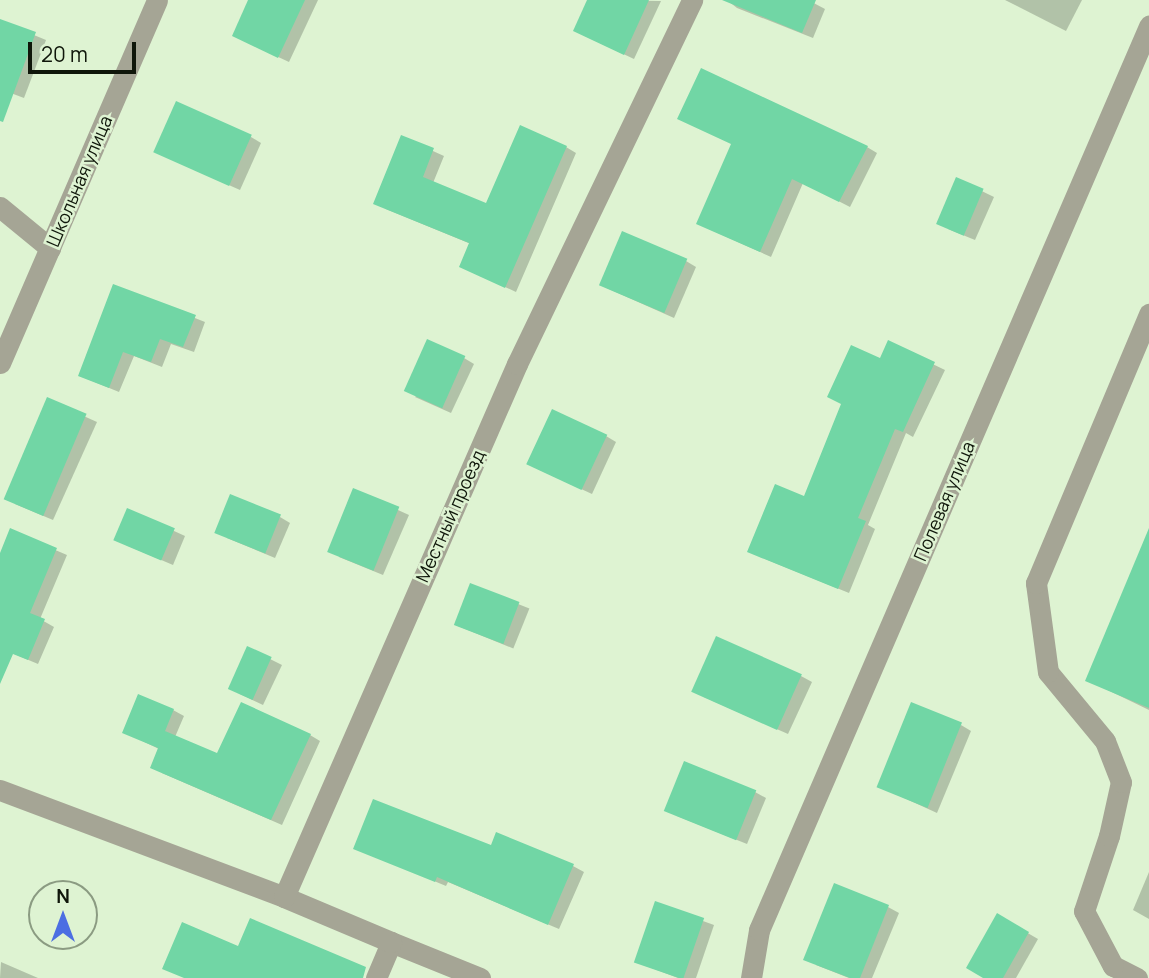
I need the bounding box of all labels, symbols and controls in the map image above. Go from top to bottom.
scale bar [32,28,140,72]
text: 20 m [41,40,88,68]
street label: Школьная улица [42,112,116,250]
street label: Полевая улица [909,438,979,564]
street label: Местный проезд [411,446,489,586]
north arrow [28,880,98,950]
text: N [56,883,70,909]

